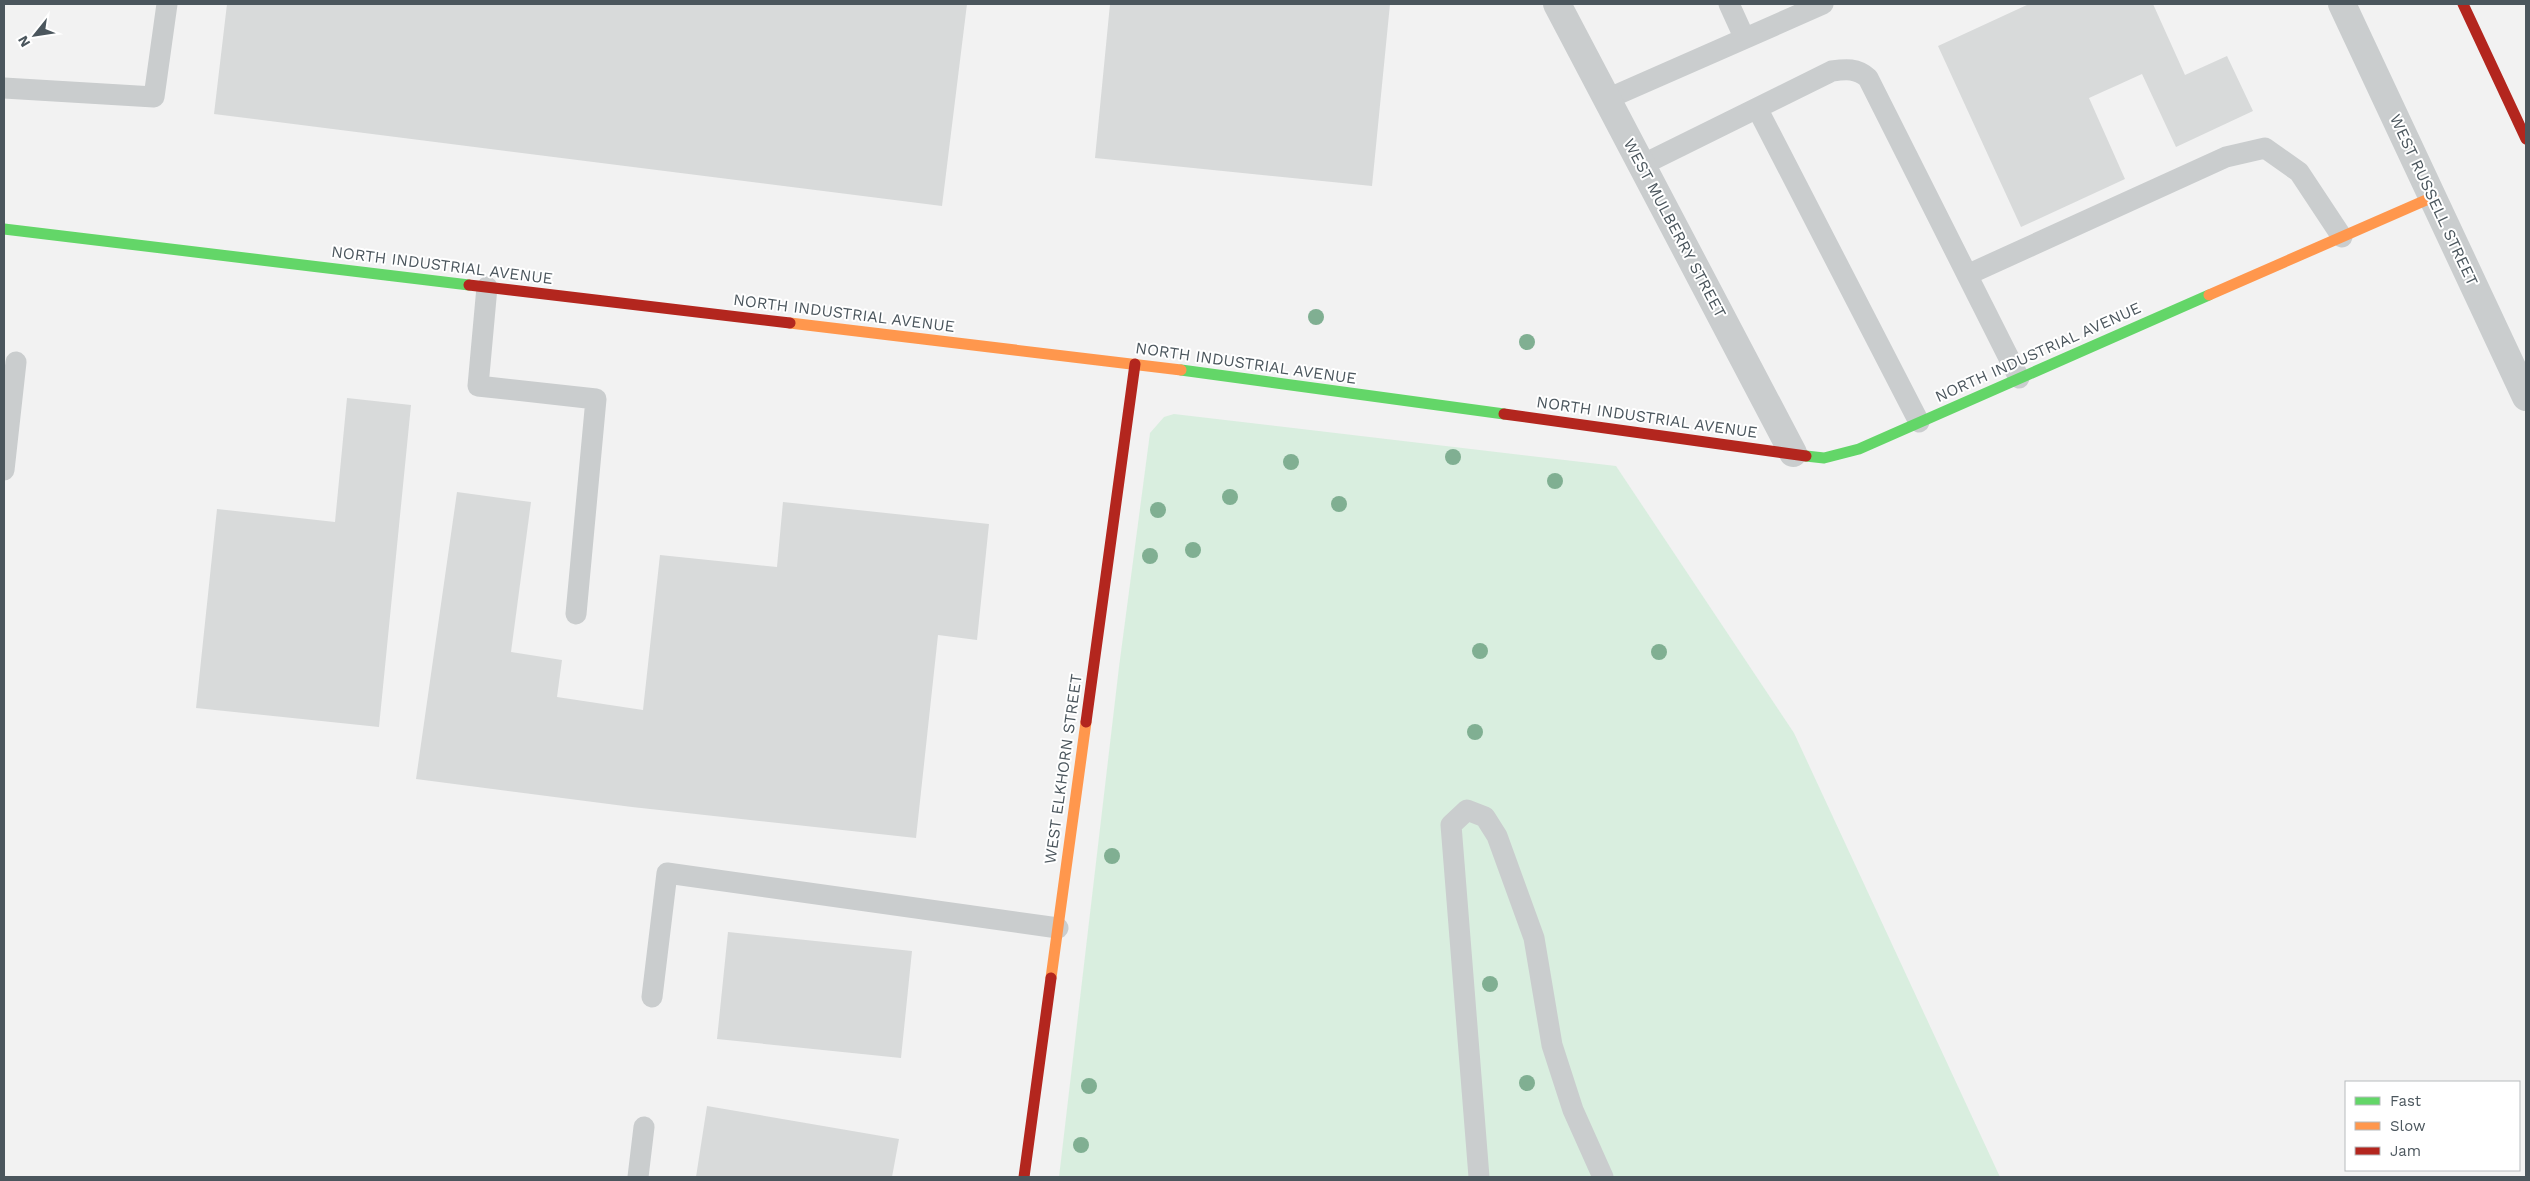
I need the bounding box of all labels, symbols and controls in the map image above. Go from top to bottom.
north arrow [10,10,60,60]
text: N [14,33,33,50]
street label: WEST RUSSELL STREET [2386,111,2482,289]
street label: WEST MULBERRY STREET [1620,135,1731,321]
street label: NORTH INDUSTRIAL AVENUE [330,242,554,288]
street label: NORTH INDUSTRIAL AVENUE [732,290,956,336]
street label: NORTH INDUSTRIAL AVENUE [1932,298,2144,406]
street label: NORTH INDUSTRIAL AVENUE [1134,338,1358,388]
street label: NORTH INDUSTRIAL AVENUE [1535,392,1759,442]
street label: WEST ELKHORN STREET [1040,672,1086,865]
legend [2345,1081,2520,1171]
text: Fast [2390,1092,2422,1110]
text: Slow [2390,1117,2426,1135]
text: Jam [2390,1142,2421,1160]

